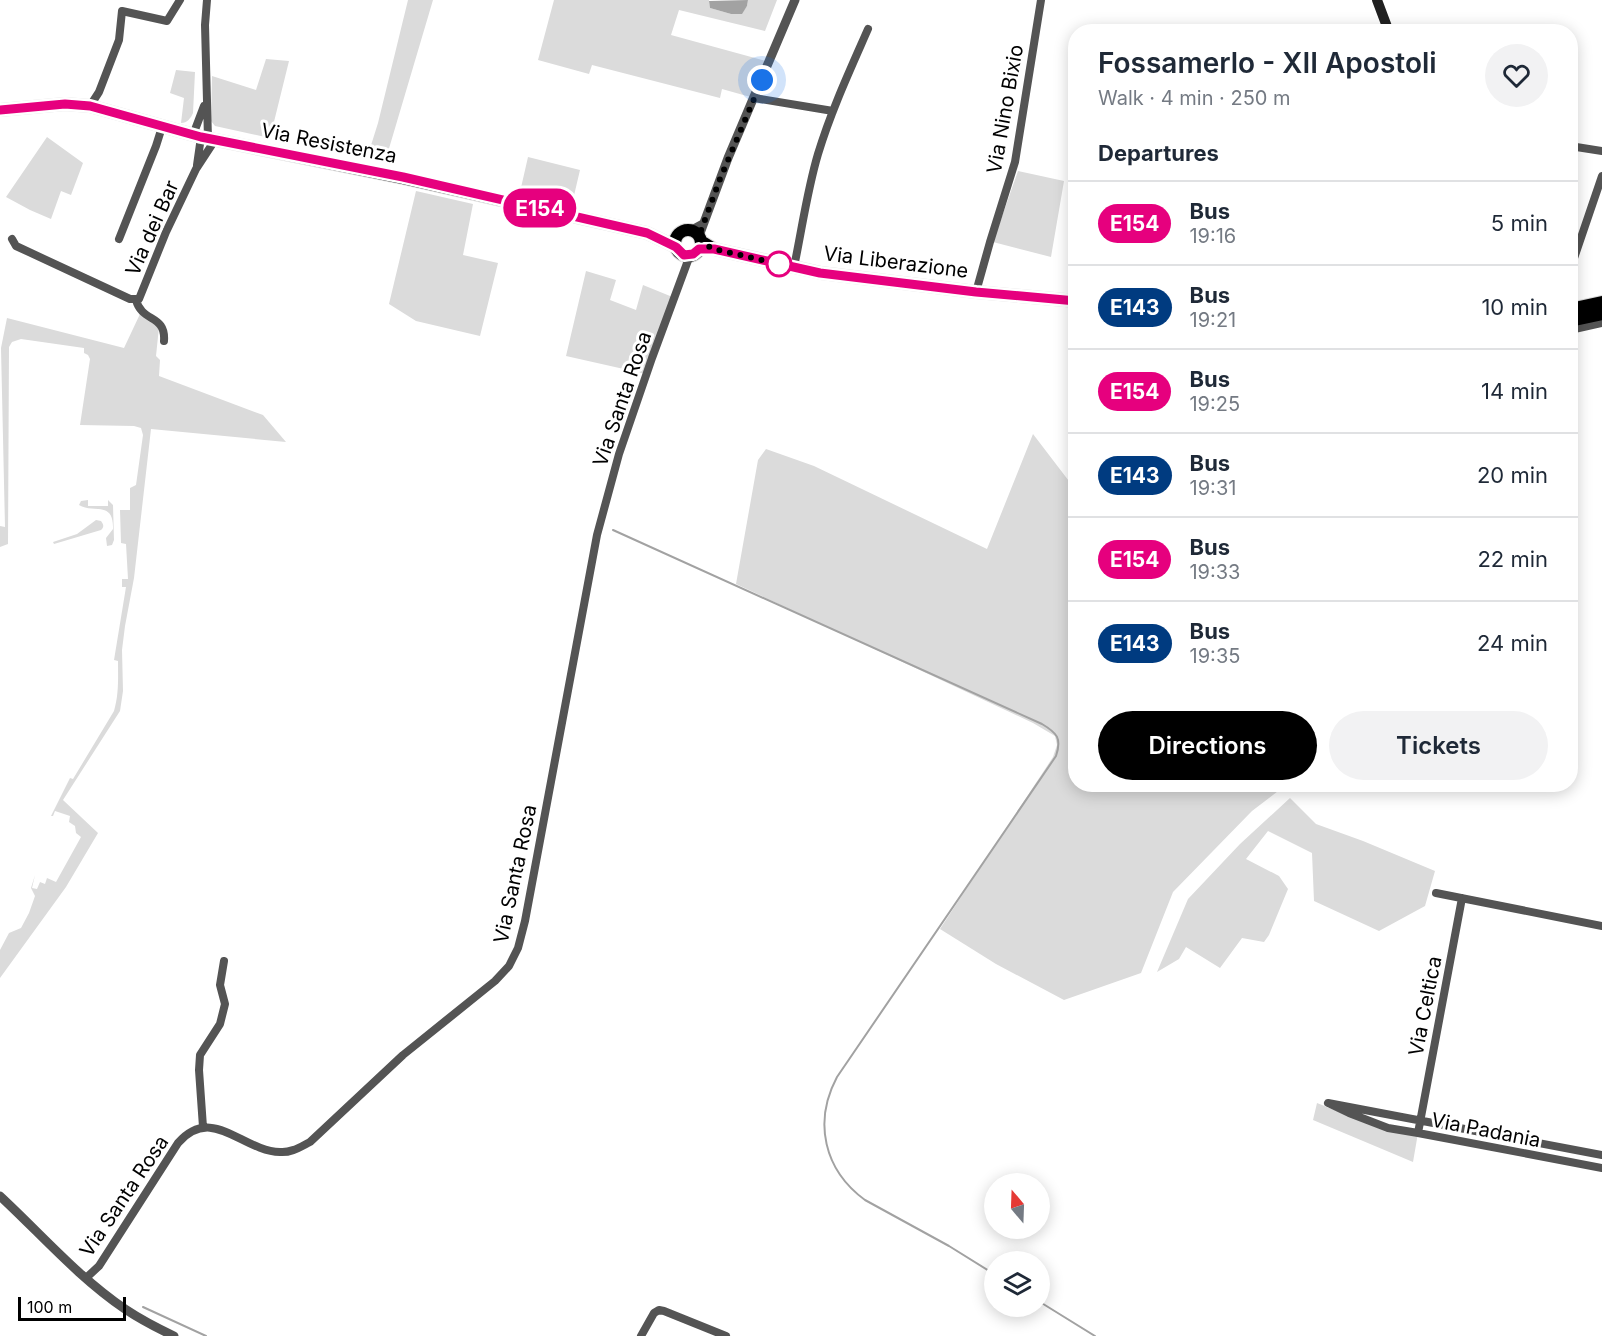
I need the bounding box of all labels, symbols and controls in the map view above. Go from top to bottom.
street label: Via Nino Bixio [982,43,1028,175]
button: heart [1485,44,1548,107]
text: Fossamerlo - XII Apostoli [1098,46,1437,80]
your location [747,65,777,95]
text: Walk · 4 min · 250 m [1098,86,1291,110]
street label: Via Resistenza [259,118,399,168]
text: Departures [1098,140,1219,166]
street label: Via dei Bar [120,176,184,279]
line badge: E154 [498,188,582,228]
text: E154 [515,196,565,221]
text: Bus [1189,198,1230,224]
text: 5 min [1491,210,1548,236]
text: E154 [1110,211,1159,236]
text: 19:16 [1189,224,1236,248]
street label: Via Liberazione [822,241,970,283]
unlabelled marker [766,251,792,277]
text: Bus [1190,282,1230,308]
text: 10 min [1481,294,1548,320]
text: E143 [1110,295,1160,320]
text: 19:21 [1190,308,1236,332]
street label: Via Santa Rosa [588,328,656,470]
text: Bus [1189,366,1230,392]
text: 14 min [1481,378,1548,404]
text: E154 [1110,379,1159,404]
text: 19:25 [1189,392,1240,416]
text: Bus [1190,450,1230,476]
text: 20 min [1477,462,1548,488]
text: E143 [1110,463,1160,488]
text: 19:31 [1190,476,1236,500]
text: Bus [1189,534,1230,560]
text: 22 min [1477,546,1548,572]
text: E154 [1110,547,1159,572]
text: 19:33 [1189,560,1240,584]
text: Bus [1190,618,1230,644]
text: 24 min [1477,630,1548,656]
text: E143 [1110,631,1160,656]
text: 19:35 [1190,644,1240,668]
button: Directions [1098,711,1317,780]
button: Tickets [1329,711,1548,780]
street label: Via Santa Rosa [489,802,541,946]
street label: Via Celtica [1404,954,1446,1058]
street label: Via Padania [1429,1108,1543,1152]
street label: Via Santa Rosa [75,1131,173,1261]
north arrow [984,1173,1050,1239]
map controls [984,1173,1050,1317]
button: layers [984,1251,1050,1317]
scale bar [18,1294,126,1322]
text: 100 m [27,1297,72,1317]

